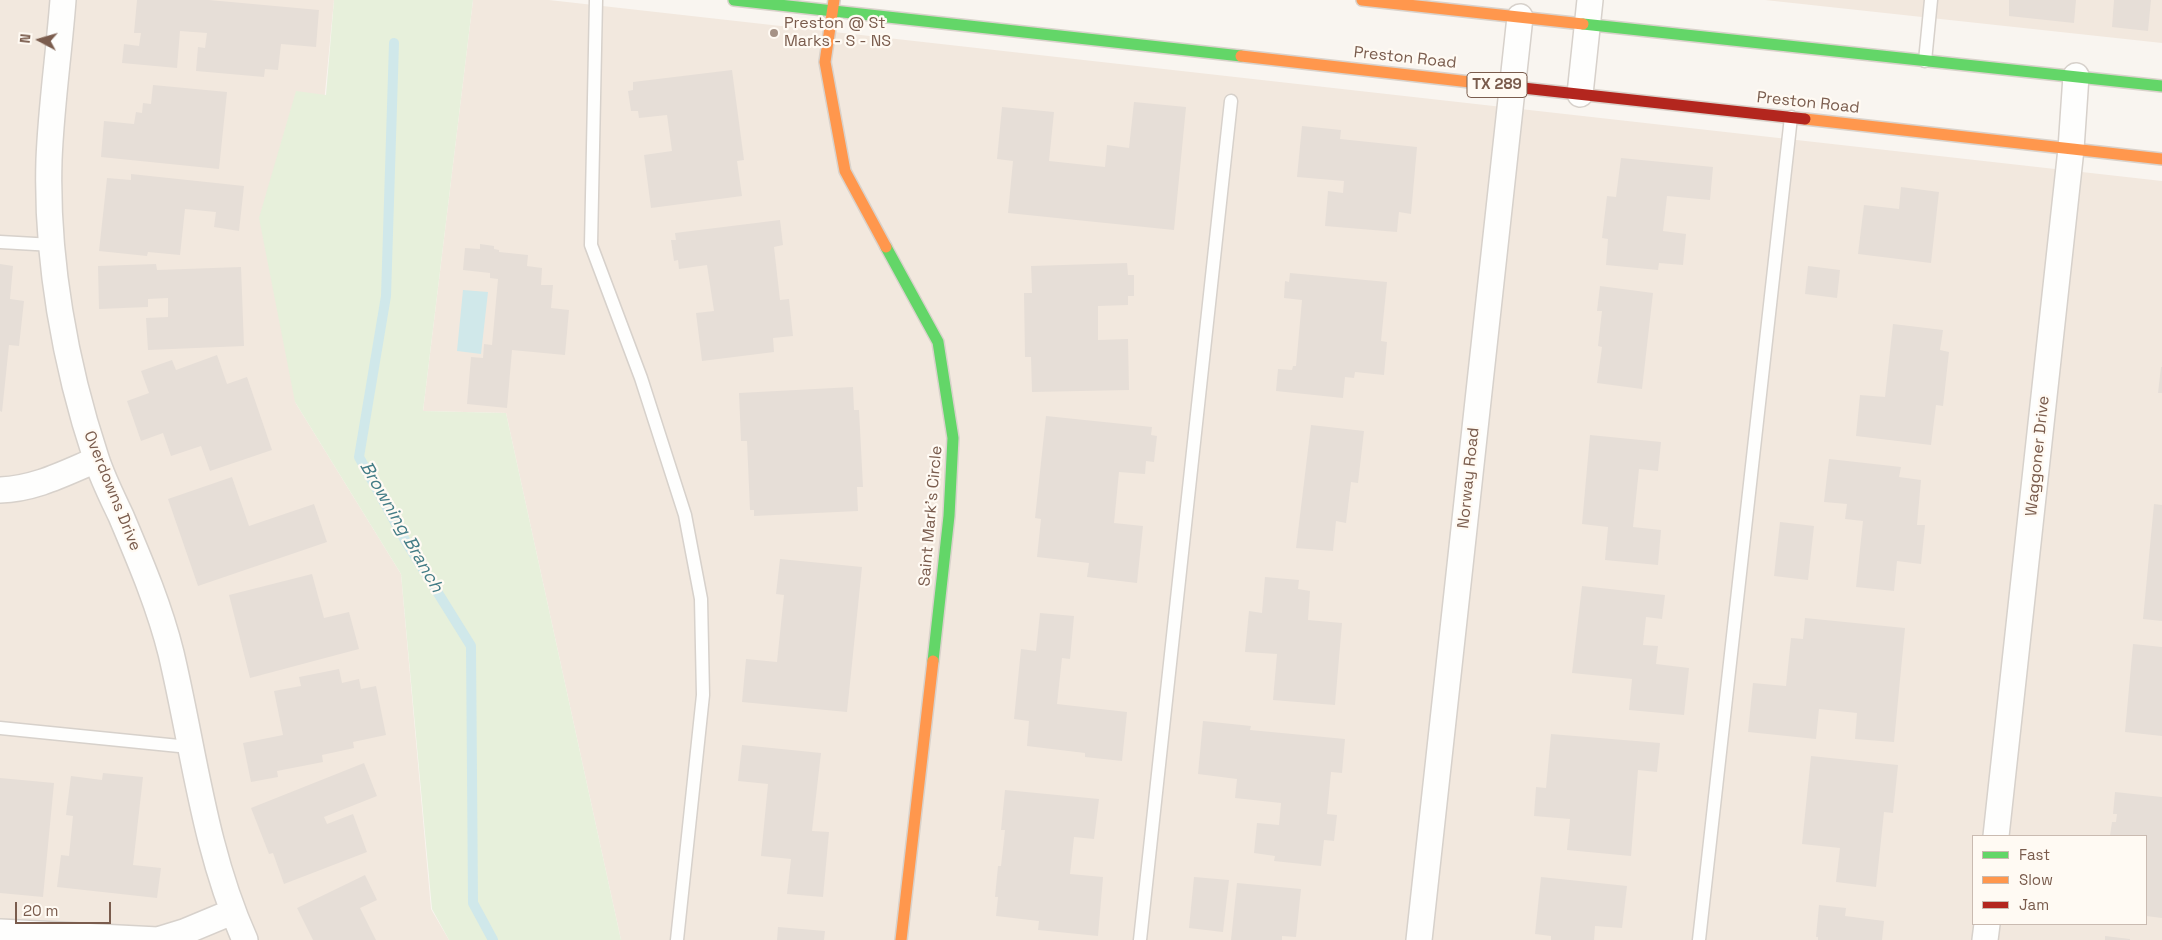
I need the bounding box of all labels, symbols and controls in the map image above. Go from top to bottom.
place label: Preston @ St Marks - S - NS [784,14,891,52]
north arrow [15,15,65,65]
marker: Preston @ St Marks - S - NS [768,27,780,39]
text: N [16,33,35,44]
street label: Preston Road [1353,43,1457,73]
road number: TX 289 [1467,72,1527,98]
street label: Preston Road [1756,88,1860,118]
street label: Waggoner Drive [2022,395,2054,517]
street label: Norway Road [1454,427,1484,529]
street label: Overdowns Drive [79,428,145,554]
street label: Saint Mark's Circle [915,445,947,587]
water label: Browning Branch [355,458,447,596]
legend [1972,835,2147,925]
text: Fast [2019,845,2050,864]
text: Slow [2019,870,2053,889]
scale bar [18,892,114,924]
text: Jam [2019,895,2049,914]
text: 20 m [23,901,58,920]

